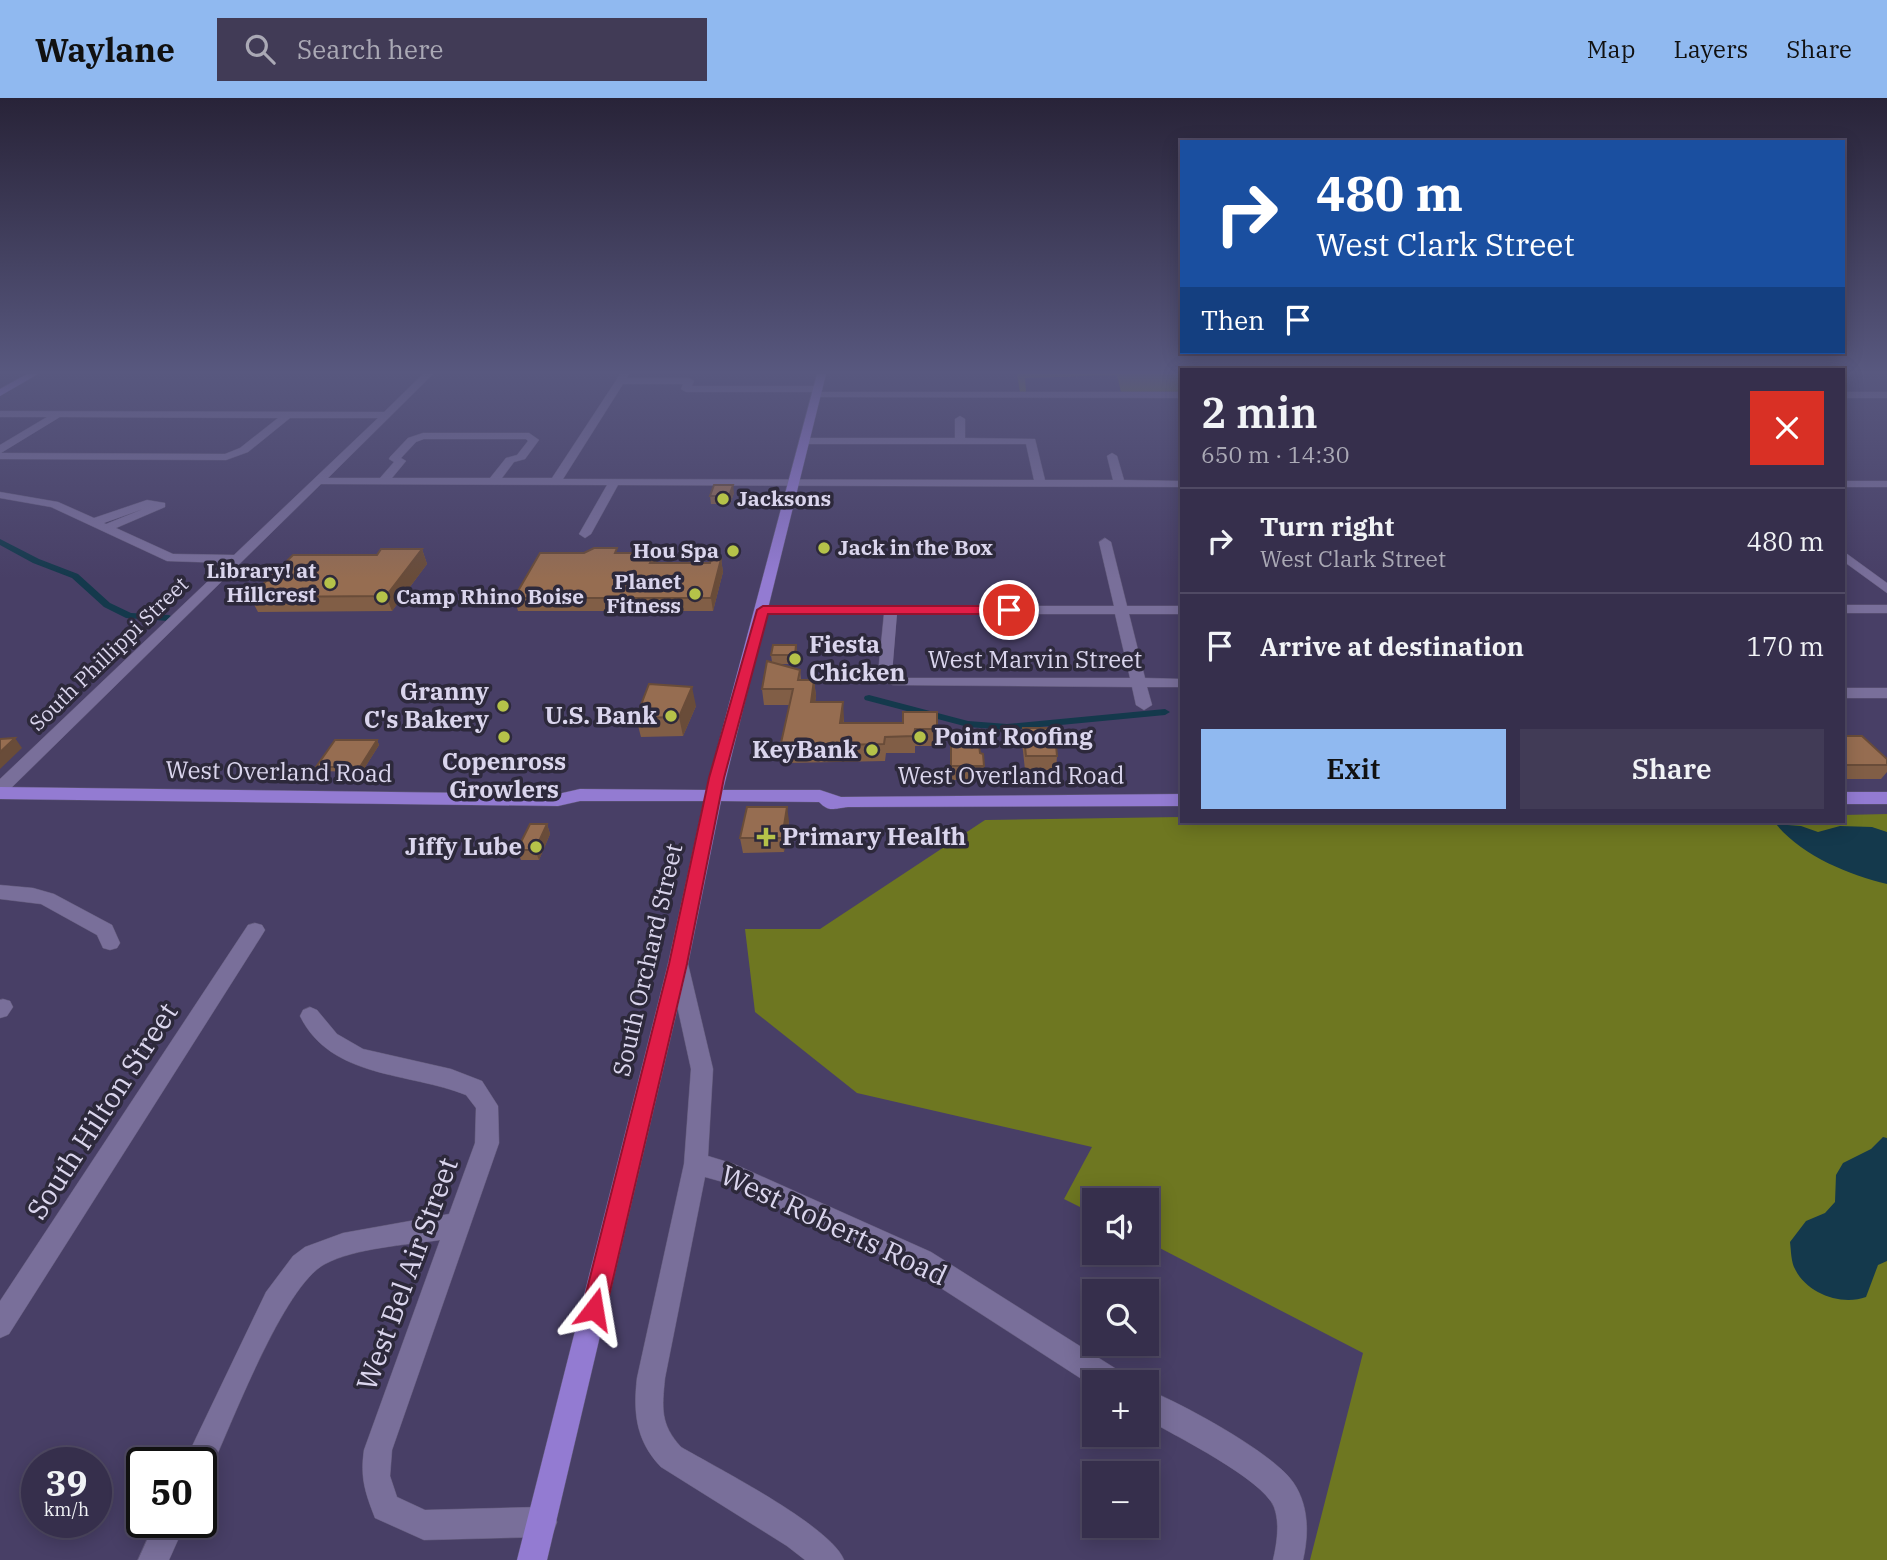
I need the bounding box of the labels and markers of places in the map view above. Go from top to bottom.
place label: Jacksons [737,484,831,512]
marker: Jacksons [715,491,731,507]
place label: Jack in the Box [838,533,994,561]
place label: Hou Spa [633,536,719,564]
marker: Jack in the Box [816,540,832,556]
marker: Hou Spa [725,543,741,559]
place label: Library! at Hillcrest [206,556,316,608]
place label: Planet Fitness [606,567,681,619]
marker: Library! at Hillcrest [322,575,338,591]
pin [979,580,1039,640]
place label: Camp Rhino Boise [396,582,584,610]
marker: Planet Fitness [687,586,703,602]
marker: Camp Rhino Boise [374,589,390,605]
place label: Fiesta Chicken [809,628,906,688]
marker: Fiesta Chicken [787,651,803,667]
place label: Granny C's Bakery [364,675,489,735]
marker: Granny C's Bakery [495,698,511,714]
place label: U.S. Bank [545,699,657,731]
marker: U.S. Bank [663,708,679,724]
place label: Point Roofing [934,720,1093,752]
marker: Copenross Growlers [496,729,512,745]
marker: Point Roofing [912,729,928,745]
place label: KeyBank [752,733,858,765]
marker: KeyBank [864,742,880,758]
place label: Copenross Growlers [442,745,566,805]
place label: Primary Health [782,820,966,852]
marker: Primary Health [756,827,776,847]
place label: Jiffy Lube [405,830,522,862]
marker: Jiffy Lube [528,839,544,855]

